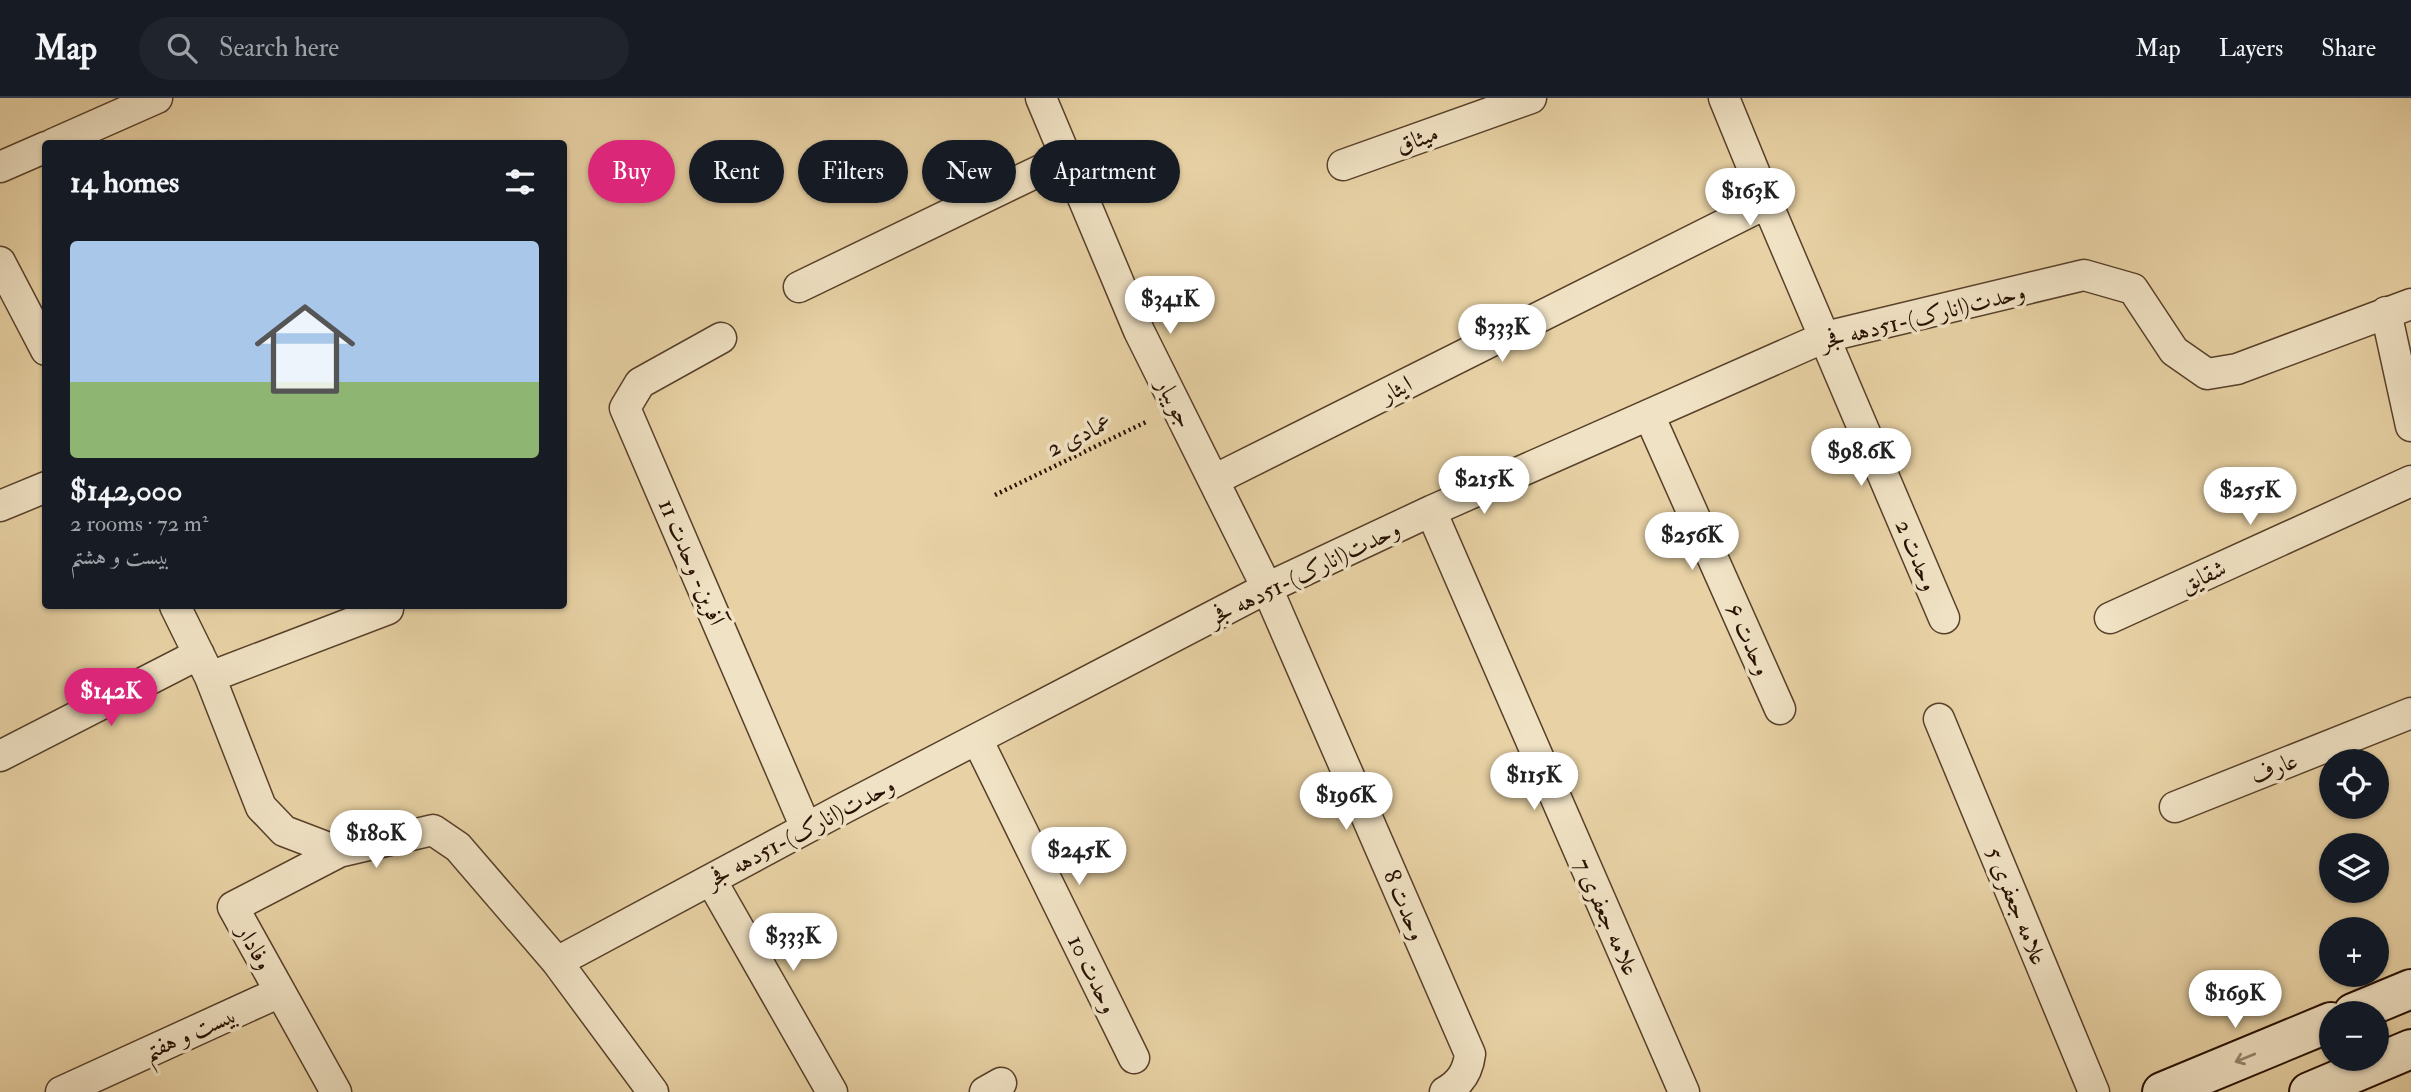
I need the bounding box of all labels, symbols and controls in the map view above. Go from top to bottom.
search box [139,17,629,80]
text: Map [35,28,97,69]
icon: search [163,29,201,67]
text: Search here [219,32,339,64]
text: Map [2136,33,2181,64]
text: Layers [2219,33,2283,64]
text: Share [2321,33,2376,64]
street label: میثاق [1392,118,1443,161]
chip: Buy [588,140,675,203]
chip: Rent [689,140,784,203]
chip: Filters [798,140,908,203]
chip: New [922,140,1016,203]
chip: Apartment [1030,140,1180,203]
icon: filters [501,163,539,201]
text: 14 homes [70,164,179,201]
pin: $163K [1701,169,1799,228]
text: $163K [1721,176,1779,205]
pin: $341K [1121,276,1219,336]
street label: وحدت(انارک)-51دهه فجر [1815,276,2029,358]
text: $341K [1141,284,1199,313]
icon: home [242,286,368,412]
pin: $333K [1453,304,1551,364]
text: $333K [1474,312,1530,341]
street label: ایثار [1373,369,1417,411]
street label: جویبار [1148,371,1200,434]
street label: عمادی 2 [1042,406,1117,464]
pin: $98.6K [1804,428,1918,488]
text: $98.6K [1827,436,1895,465]
pin: $215K [1435,456,1533,516]
text: $215K [1454,464,1514,493]
pin: $255K [2201,468,2299,527]
text: $142,000 [70,472,182,509]
text: $255K [2220,475,2280,504]
street label: آفرین- وحدت 11 [651,494,733,633]
text: 2 rooms · 72 m² [70,509,208,538]
pin: $256K [1643,512,1741,572]
street label: وحدت(انارک)-51دهه فجر [1200,513,1405,635]
street label: وحدت 2 [1888,515,1945,596]
text: $256K [1661,520,1723,549]
text: بیست و هشتم [70,542,170,571]
street label: شقایق [2175,553,2231,600]
street label: وحدت ۶ [1719,598,1778,681]
pin: $142K [62,668,160,728]
text: $142K [80,676,142,705]
street label: عارف [2246,745,2302,792]
map controls [2319,749,2389,1071]
button: locate [2319,749,2389,819]
pin: $115K [1485,752,1583,812]
text: $115K [1506,760,1562,789]
street label: وحدت(انارک)-51دهه فجر [698,769,900,897]
pin: $196K [1297,772,1395,832]
text: $196K [1316,780,1376,809]
pin: $180K [327,810,425,870]
text: $180K [346,818,406,847]
pin: $245K [1030,828,1128,887]
button: layers [2319,833,2389,903]
text: $245K [1047,835,1111,864]
street label: علامه جعفری 5 [1979,842,2054,970]
street label: علامه جعفری 7 [1567,854,1646,981]
street label: وحدت 8 [1376,865,1433,945]
pin: $333K [744,914,842,973]
street label: وفادار [228,917,280,976]
button: + [2319,917,2389,987]
text: $333K [765,921,821,950]
street label: وحدت 10 [1060,930,1125,1019]
pin: $169K [2186,970,2284,1030]
text: $169K [2205,978,2265,1007]
street label: بیست و هفتم [139,999,245,1075]
button: − [2319,1001,2389,1071]
one-way arrow [2235,1052,2257,1065]

